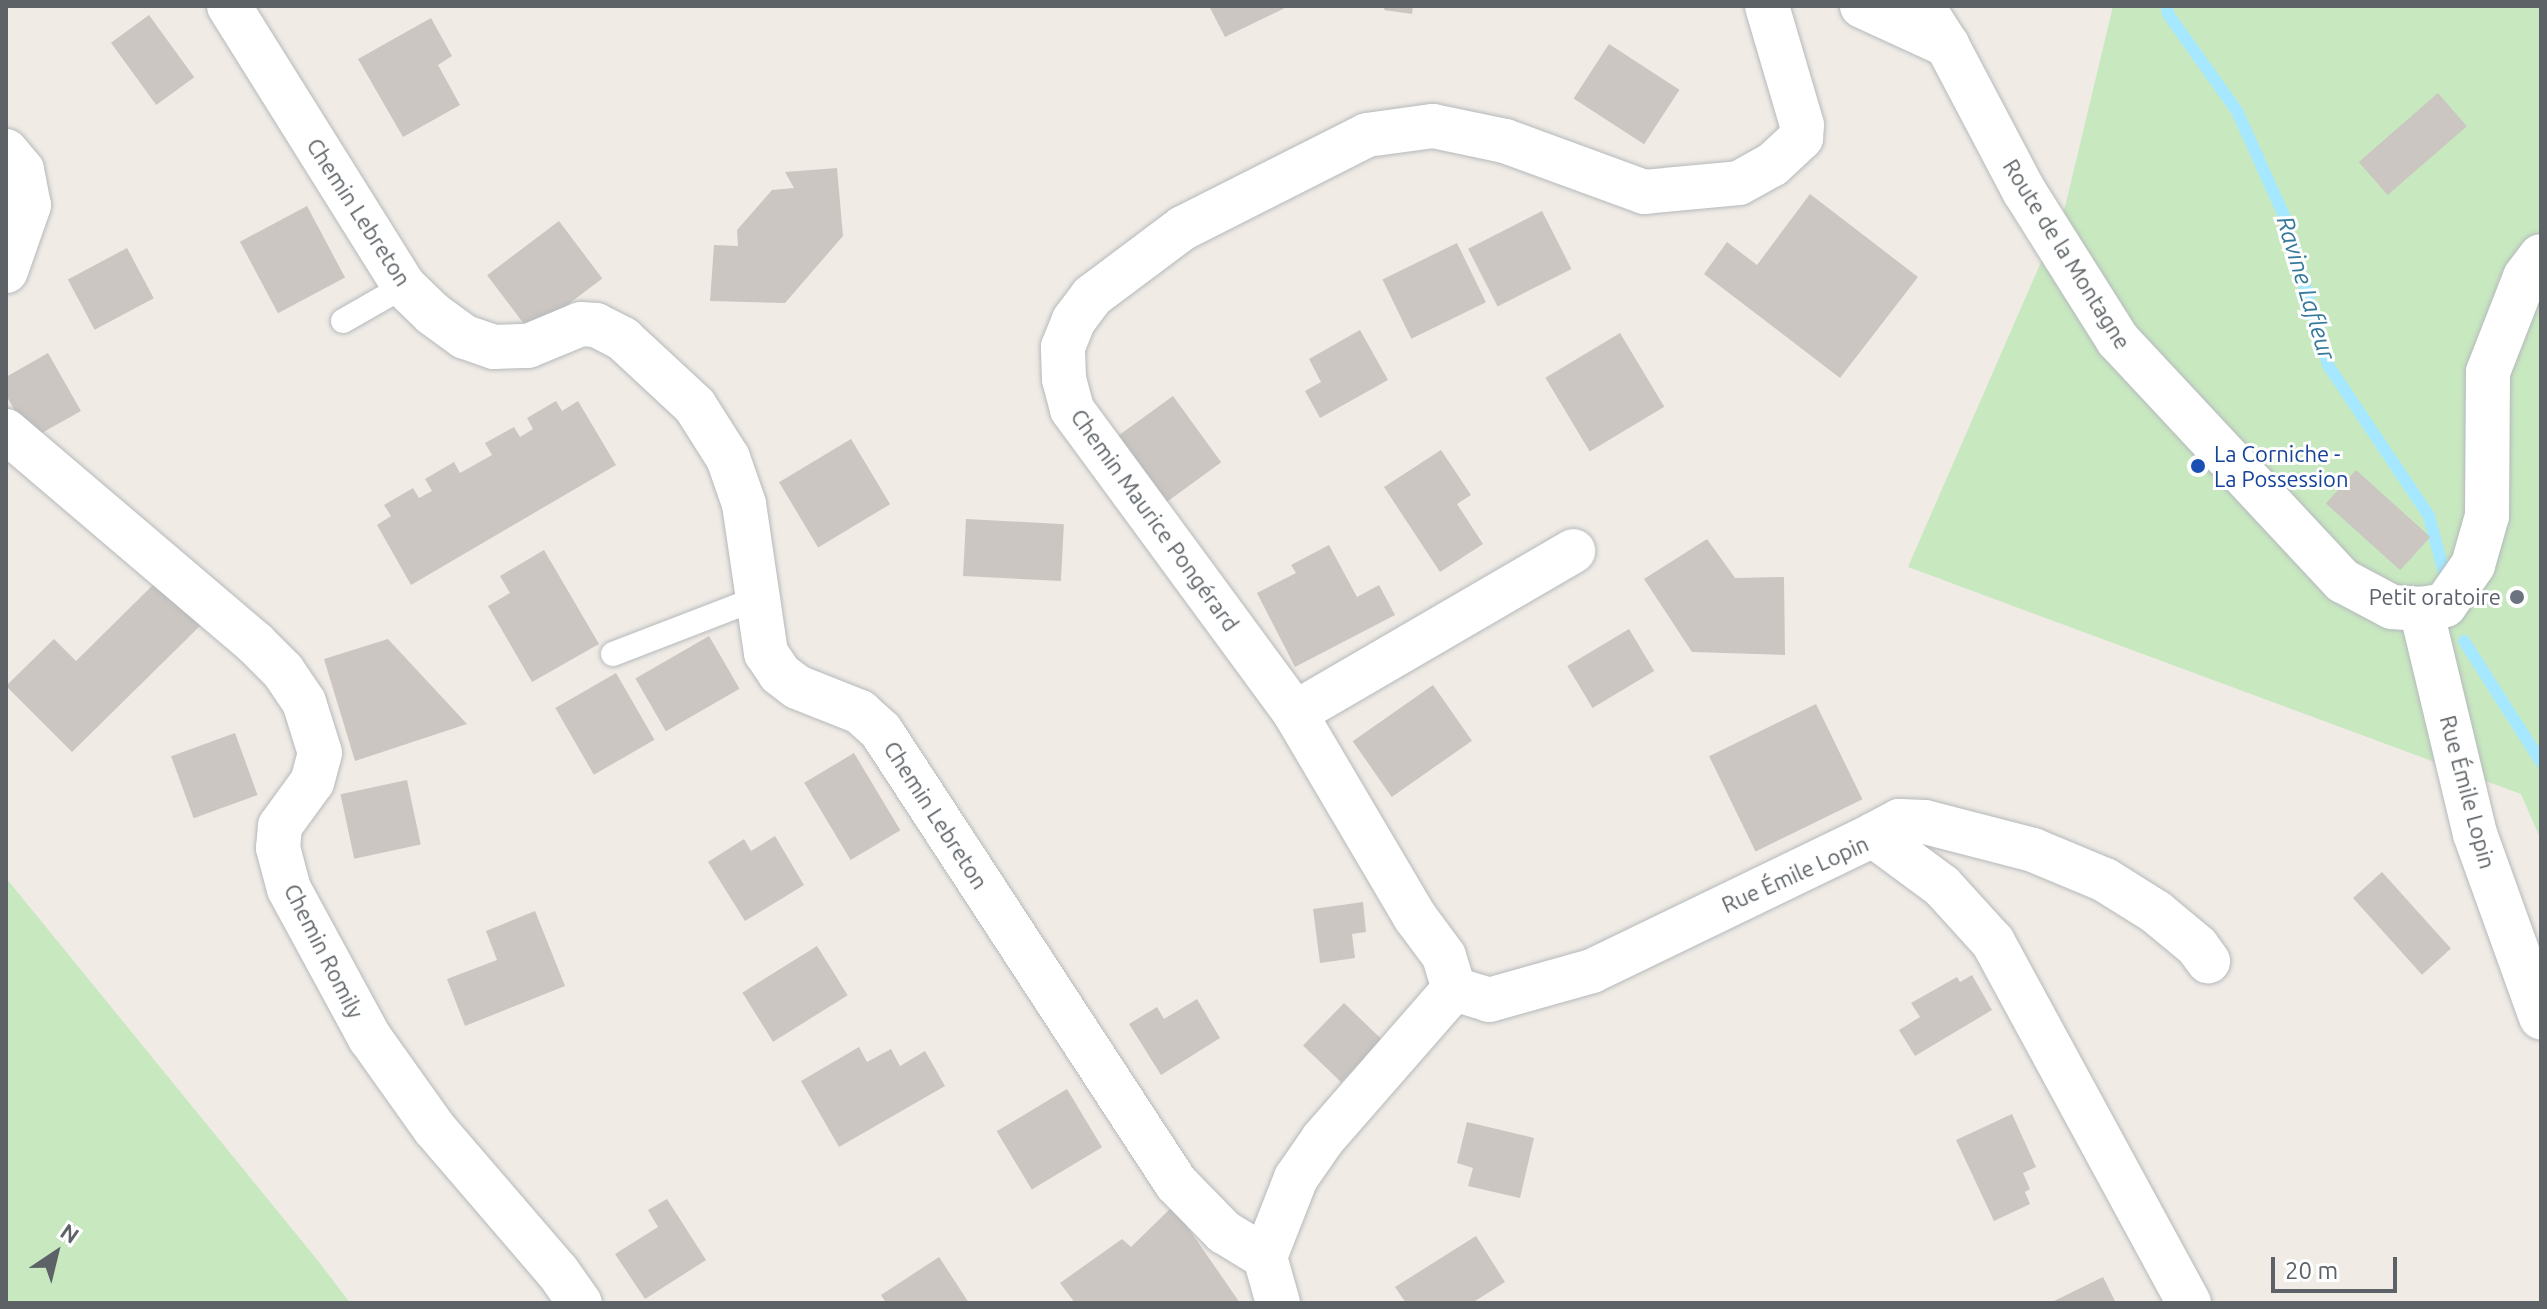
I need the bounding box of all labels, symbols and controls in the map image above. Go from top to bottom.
street label: Chemin Lebreton [301,133,417,291]
street label: Route de la Montagne [1998,154,2136,354]
water label: Ravine Lafleur [2270,213,2342,363]
street label: Chemin Maurice Pongérard [1066,404,1244,636]
place label: La Corniche - La Possession [2214,440,2348,492]
marker: La Corniche - La Possession [2189,457,2207,475]
place label: Petit oratoire [2369,584,2501,610]
marker: Petit oratoire [2508,588,2526,606]
street label: Rue Émile Lopin [2435,712,2501,872]
street label: Chemin Lebreton [878,736,994,894]
street label: Rue Émile Lopin [1717,830,1873,918]
street label: Chemin Romily [279,879,369,1023]
north arrow [16,1213,96,1293]
text: N [56,1218,84,1248]
scale bar [2275,1241,2401,1291]
text: 20 m [2285,1257,2338,1284]

